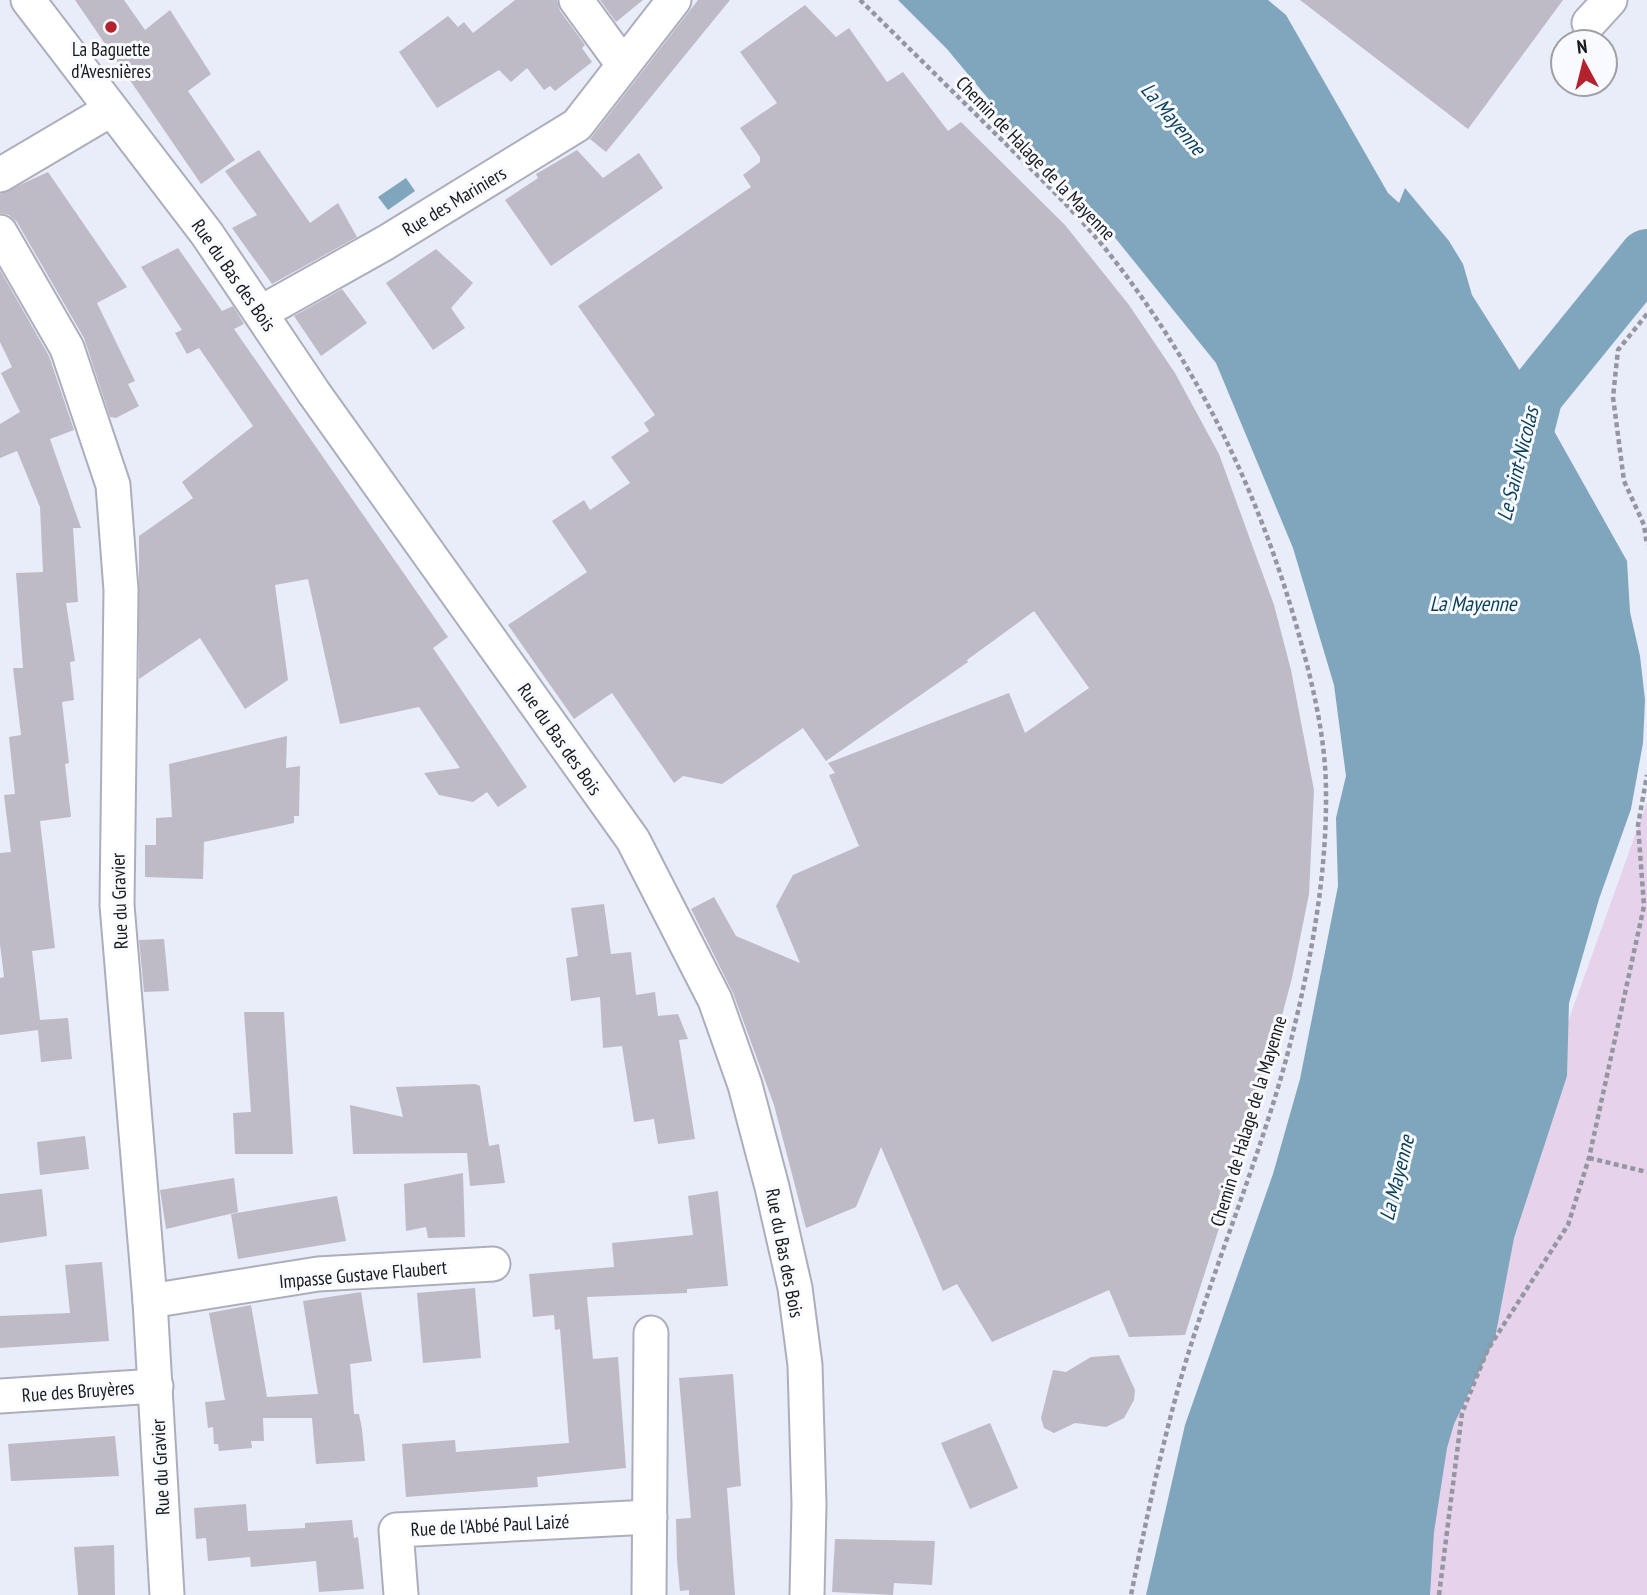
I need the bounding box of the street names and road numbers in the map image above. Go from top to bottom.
street label: Chemin de Halage de la Mayenne [951,71,1121,245]
street label: Rue des Mariniers [398,161,510,241]
street label: Rue du Bas des Bois [187,214,281,336]
street label: Rue du Bas des Bois [513,678,607,800]
street label: Rue du Gravier [105,852,133,950]
street label: Chemin de Halage de la Mayenne [1204,1013,1292,1229]
street label: Rue du Bas des Bois [761,1186,809,1320]
street label: Impasse Gustave Flaubert [278,1255,449,1293]
street label: Rue des Bruyères [21,1375,135,1407]
street label: Rue du Gravier [145,1417,175,1516]
street label: Rue de l'Abbé Paul Laizé [410,1509,570,1541]

